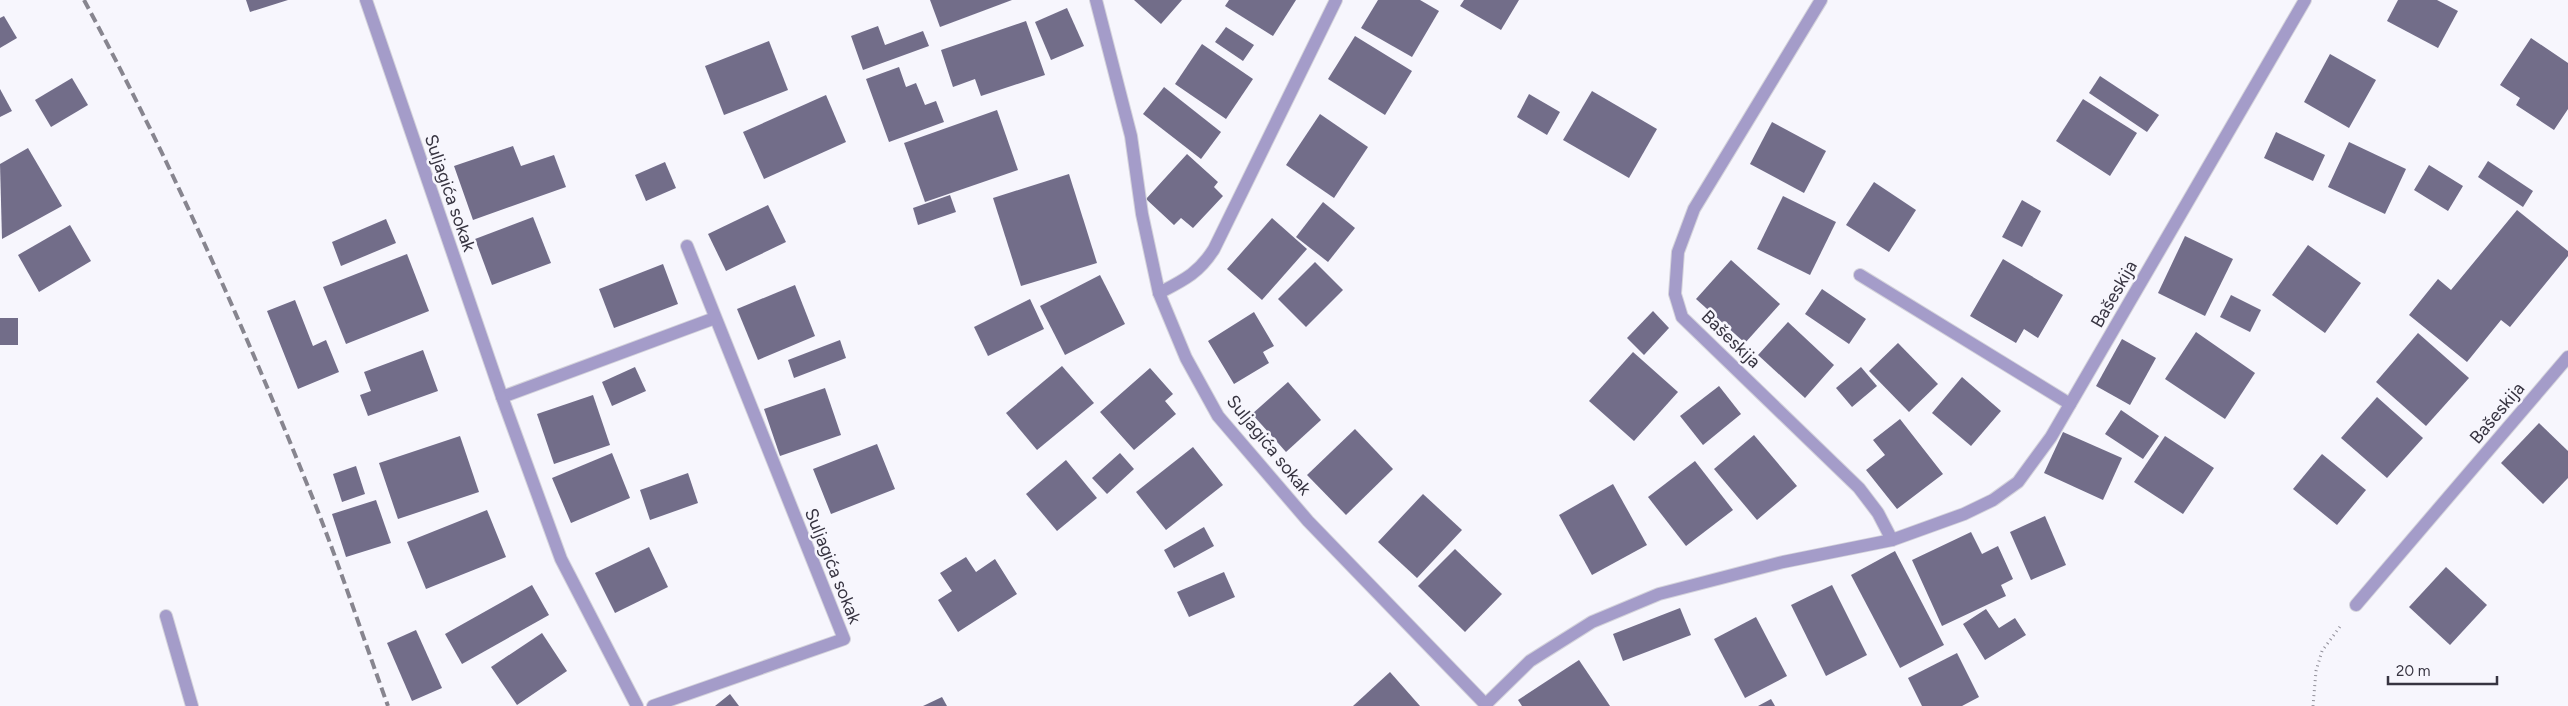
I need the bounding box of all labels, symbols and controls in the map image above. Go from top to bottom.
street label: Suljagića sokak [420,132,480,255]
street label: Bašeskija [2086,257,2142,331]
street label: Bašeskija [1697,305,1765,373]
street label: Bašeskija [2465,378,2529,448]
street label: Suljagića sokak [1222,390,1316,500]
street label: Suljagića sokak [800,505,866,627]
scale bar [2388,654,2497,686]
text: 20 m [2396,662,2430,680]

